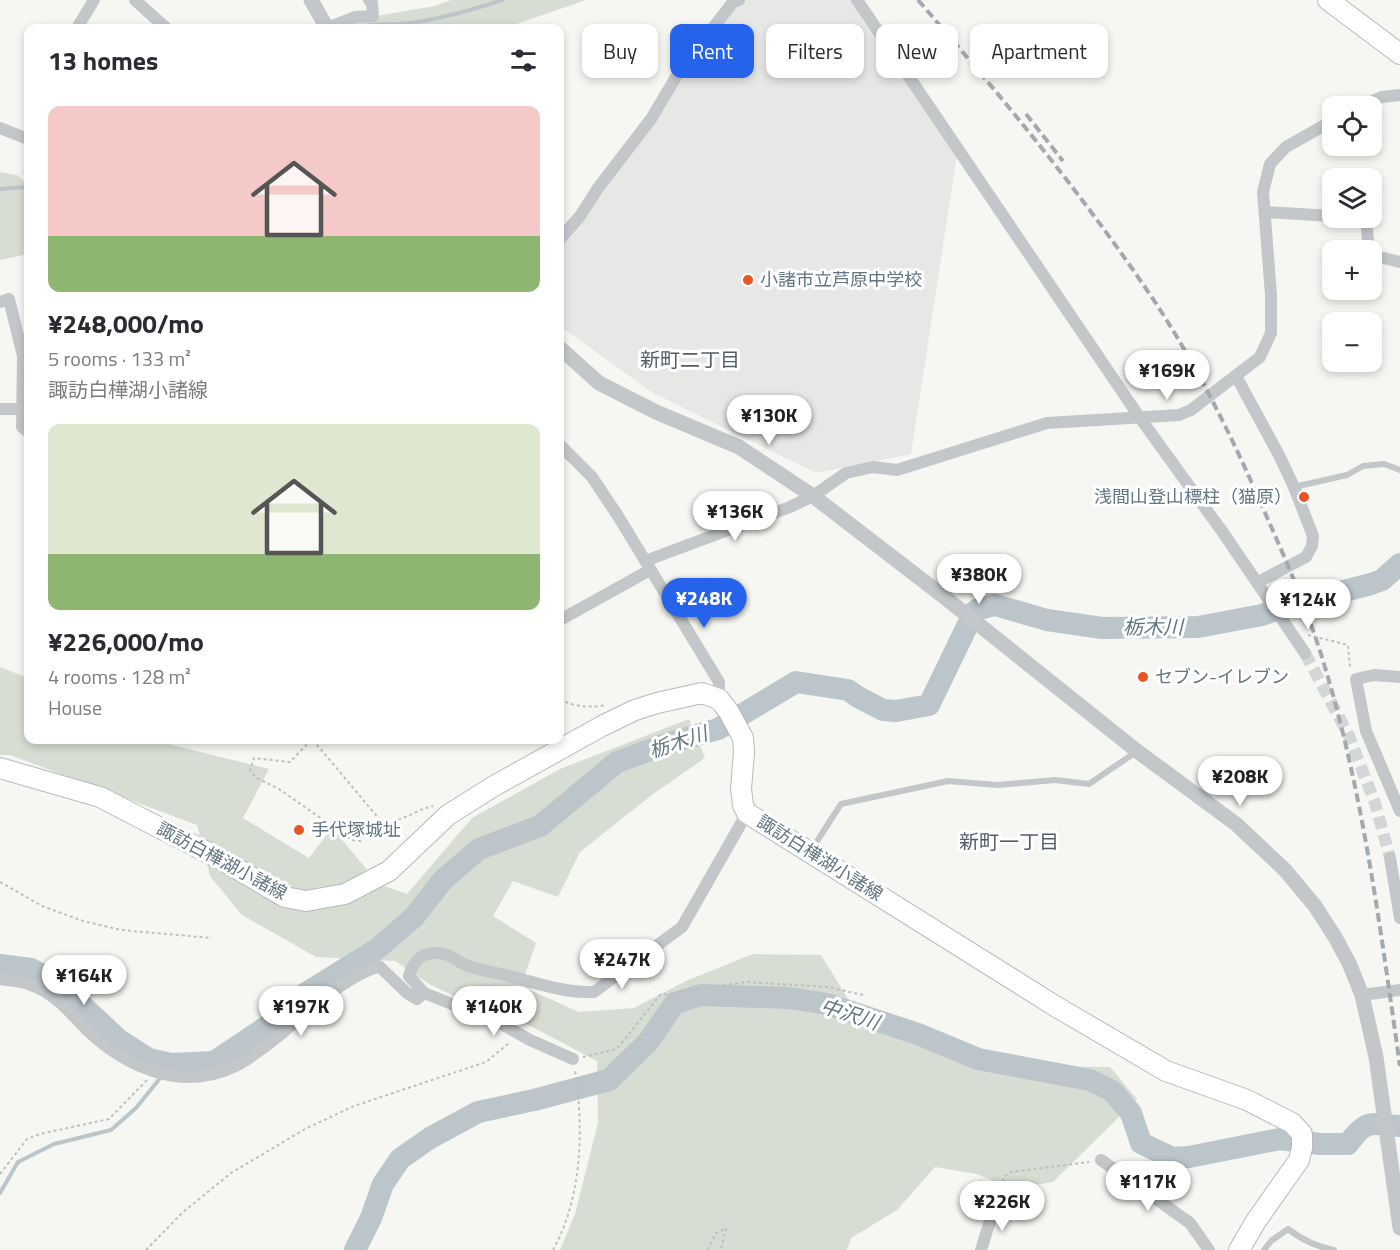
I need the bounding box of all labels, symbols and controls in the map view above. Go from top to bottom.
chip: Buy [582,24,658,78]
chip: Rent [670,24,754,78]
chip: Filters [766,24,864,78]
chip: New [876,24,958,78]
chip: Apartment [970,24,1108,78]
text: 13 homes [48,41,158,80]
icon: filters [507,44,540,77]
map controls [1322,96,1382,372]
button: locate [1322,96,1382,156]
icon: home [240,145,348,253]
button: layers [1322,168,1382,228]
button: + [1322,240,1382,300]
place label: 小諸市立芦原中学校 [760,266,922,293]
marker: 小諸市立芦原中学校 [741,273,755,287]
text: ¥248,000/mo [48,304,204,343]
button: − [1322,312,1382,372]
text: 5 rooms · 133 m² [48,343,191,374]
district label: 新町二丁目 [640,344,740,375]
pin: ¥169K [1125,350,1209,401]
text: ¥169K [1139,354,1195,385]
text: 諏訪白樺湖小諸線 [48,374,208,405]
pin: ¥130K [727,395,811,446]
text: ¥130K [741,399,797,430]
icon: home [240,463,348,571]
place label: 浅間山登山標柱（猫原） [1094,483,1292,510]
marker: 浅間山登山標柱（猫原） [1297,490,1311,504]
pin: ¥136K [693,491,777,542]
text: ¥136K [707,495,763,526]
pin: ¥380K [937,554,1021,605]
text: ¥380K [951,558,1007,589]
pin: ¥248K [662,578,746,629]
pin: ¥124K [1266,579,1350,630]
text: ¥248K [676,582,732,613]
text: ¥124K [1280,583,1336,614]
water label: 栃木川 [1123,611,1185,642]
text: ¥226,000/mo [48,622,204,661]
text: 4 rooms · 128 m² [48,661,191,692]
place label: セブン-イレブン [1155,663,1289,690]
marker: セブン-イレブン [1136,670,1150,684]
text: House [48,692,102,723]
water label: 栃木川 [645,717,713,766]
pin: ¥208K [1198,756,1282,807]
text: ¥208K [1212,760,1268,791]
street label: 諏訪白樺湖小諸線 [752,808,888,907]
street label: 諏訪白樺湖小諸線 [152,815,292,906]
place label: 手代塚城址 [311,816,401,843]
marker: 手代塚城址 [292,823,306,837]
district label: 新町一丁目 [959,826,1059,857]
pin: ¥247K [580,939,664,990]
text: ¥247K [594,943,650,974]
pin: ¥164K [42,955,126,1006]
text: ¥164K [56,959,112,990]
pin: ¥197K [259,986,343,1037]
pin: ¥140K [452,986,536,1037]
text: ¥197K [273,990,329,1021]
text: ¥140K [466,990,522,1021]
water label: 中沢川 [817,990,885,1038]
pin: ¥117K [1106,1161,1190,1212]
text: ¥117K [1120,1165,1176,1196]
pin: ¥226K [960,1181,1044,1232]
text: ¥226K [974,1185,1030,1216]

